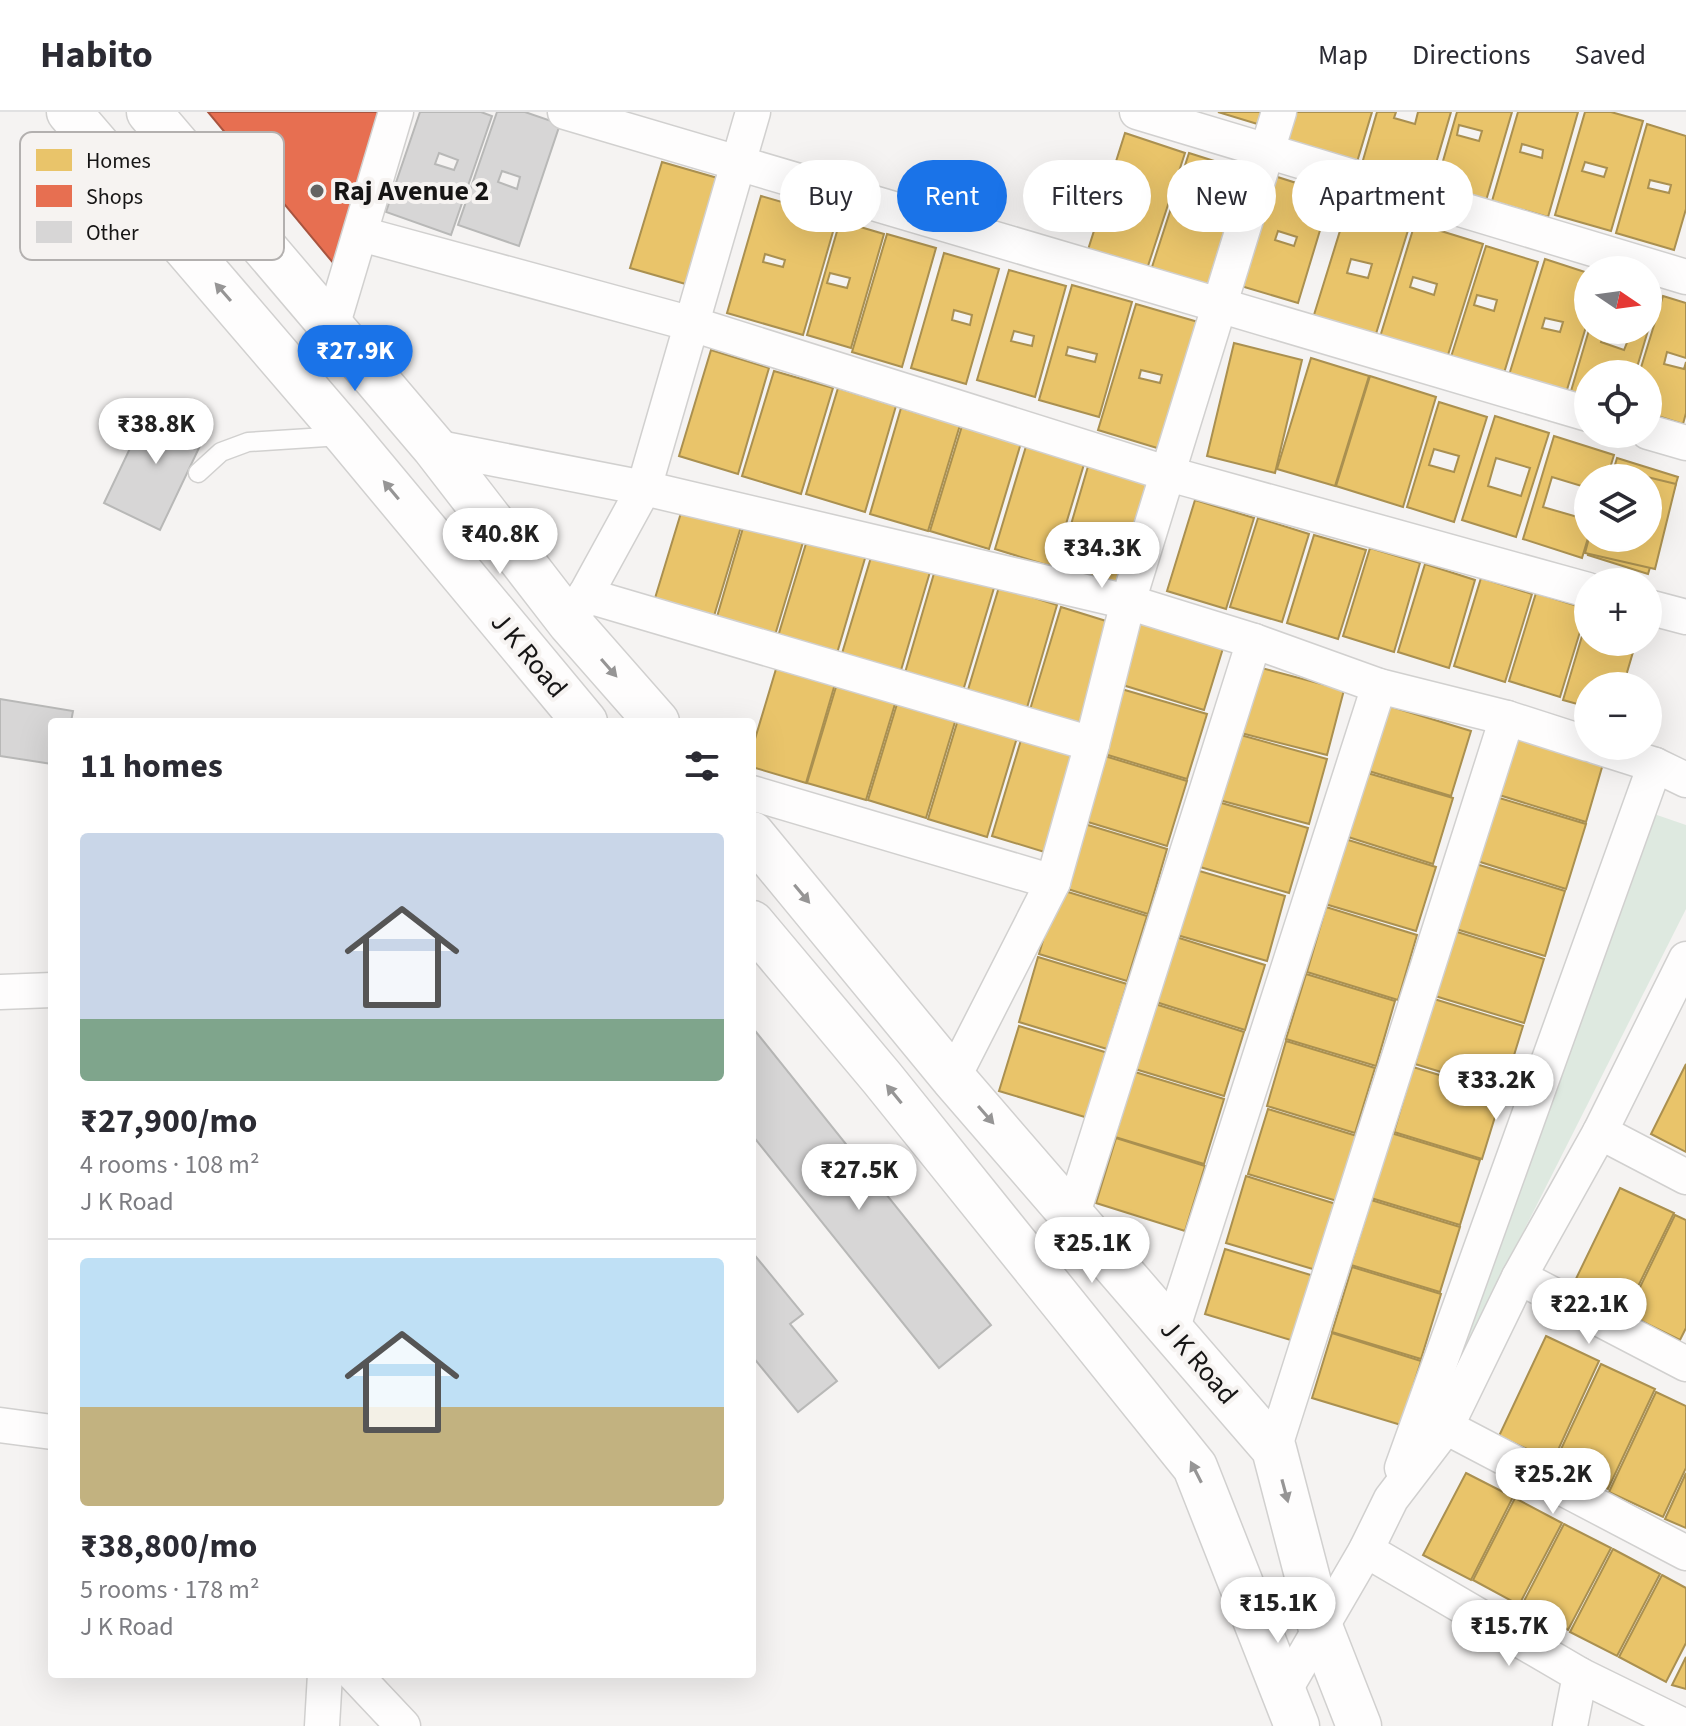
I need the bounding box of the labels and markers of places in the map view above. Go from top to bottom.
place label: Raj Avenue 2 [333,171,489,211]
marker: Raj Avenue 2 [308,182,326,200]
pin: ₹27.9K [290,325,420,393]
pin: ₹38.8K [91,398,221,466]
pin: ₹40.8K [435,508,565,576]
pin: ₹34.3K [1037,522,1167,590]
pin: ₹33.2K [1431,1054,1561,1122]
pin: ₹27.5K [794,1144,924,1212]
pin: ₹25.1K [1027,1217,1157,1285]
pin: ₹22.1K [1524,1278,1654,1346]
pin: ₹25.2K [1488,1448,1618,1516]
pin: ₹15.1K [1213,1577,1343,1645]
pin: ₹15.7K [1444,1600,1574,1668]

